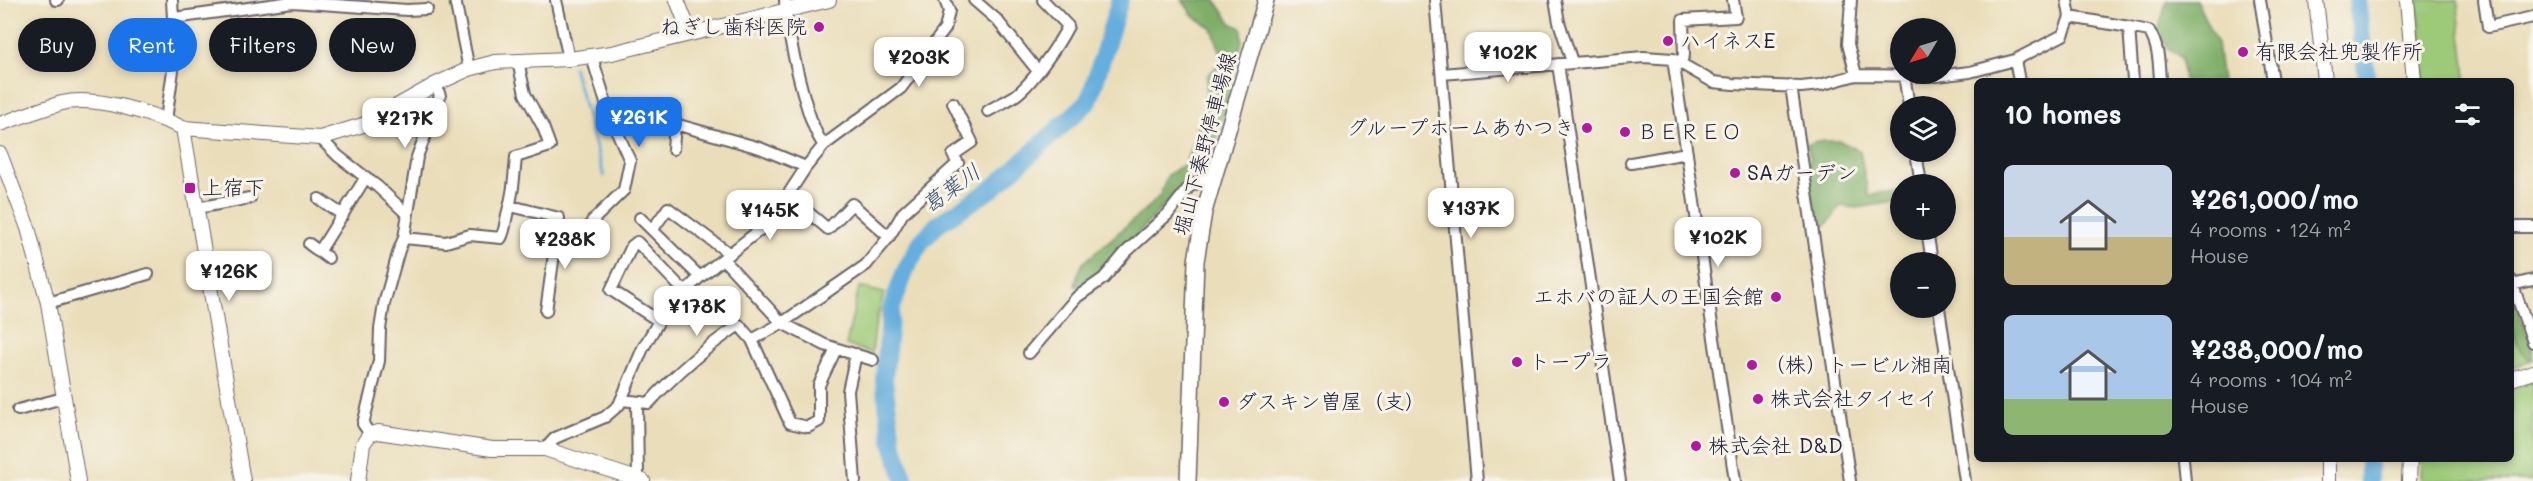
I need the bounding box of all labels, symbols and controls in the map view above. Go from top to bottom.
place label: ねぎし歯科医院 [660,12,807,39]
chip: Buy [18,18,96,72]
chip: Rent [108,18,197,72]
chip: Filters [209,18,317,72]
chip: New [329,18,416,72]
north arrow [1890,18,1956,84]
map controls [1890,18,1956,318]
marker: ねぎし歯科医院 [812,20,826,34]
place label: ハイネスE [1680,26,1776,53]
pin: ¥102K [1466,32,1550,83]
marker: ハイネスE [1661,34,1675,48]
pin: ¥203K [877,37,961,88]
place label: 有限会社兜製作所 [2255,37,2423,64]
text: ¥102K [1478,38,1538,64]
text: ¥203K [888,43,950,69]
marker: 有限会社兜製作所 [2236,45,2250,59]
street label: 堀山下秦野停車場線 [1166,49,1241,238]
button: layers [1890,96,1956,162]
pin: ¥261K [597,97,681,148]
text: 10 homes [2004,97,2122,131]
pin: ¥217K [363,98,447,149]
icon: filters [2451,98,2484,131]
text: ¥261K [610,103,668,129]
text: ¥217K [376,104,434,130]
place label: グループホームあかつき [1347,113,1575,140]
place label: ＢＥＲＥＯ [1637,117,1742,144]
marker: グループホームあかつき [1580,121,1594,135]
marker: ＢＥＲＥＯ [1618,125,1632,139]
water label: 葛葉川 [915,156,986,219]
place label: SAガーデン [1747,158,1857,185]
marker: SAガーデン [1728,166,1742,180]
place label: 上宿下 [202,173,265,200]
button: + [1890,174,1956,240]
marker: 上宿下 [183,181,197,195]
text: ¥261,000/mo [2190,182,2359,216]
pin: ¥137K [1429,188,1513,239]
icon: home [2052,189,2124,261]
pin: ¥145K [728,190,812,241]
text: ¥137K [1442,194,1500,220]
text: ¥145K [740,196,800,222]
text: 4 rooms · 124 m² [2190,216,2351,242]
pin: ¥102K [1676,217,1760,268]
pin: ¥238K [523,219,607,270]
text: ¥102K [1688,223,1748,249]
text: ¥238K [534,225,596,251]
text: House [2190,242,2249,268]
pin: ¥126K [187,251,271,302]
button: − [1890,252,1956,318]
text: ¥126K [200,257,258,283]
place label: エホバの証人の王国会館 [1533,282,1764,309]
pin: ¥178K [655,286,739,337]
marker: エホバの証人の王国会館 [1769,290,1783,304]
text: ¥178K [668,292,726,318]
text: ¥238,000/mo [2190,332,2363,366]
icon: home [2052,339,2124,411]
place label: トープラ [1529,347,1612,374]
place label: （株）トービル湘南 [1764,350,1953,377]
marker: トープラ [1510,355,1524,369]
marker: （株）トービル湘南 [1745,358,1759,372]
text: 4 rooms · 104 m² [2190,366,2352,392]
place label: 株式会社タイセイ [1770,384,1937,411]
place label: ダスキン曽屋（支） [1236,387,1425,414]
marker: 株式会社タイセイ [1751,392,1765,406]
text: House [2190,392,2249,418]
marker: ダスキン曽屋（支） [1217,395,1231,409]
place label: 株式会社 D&D [1708,431,1843,458]
marker: 株式会社 D&D [1689,439,1703,453]

